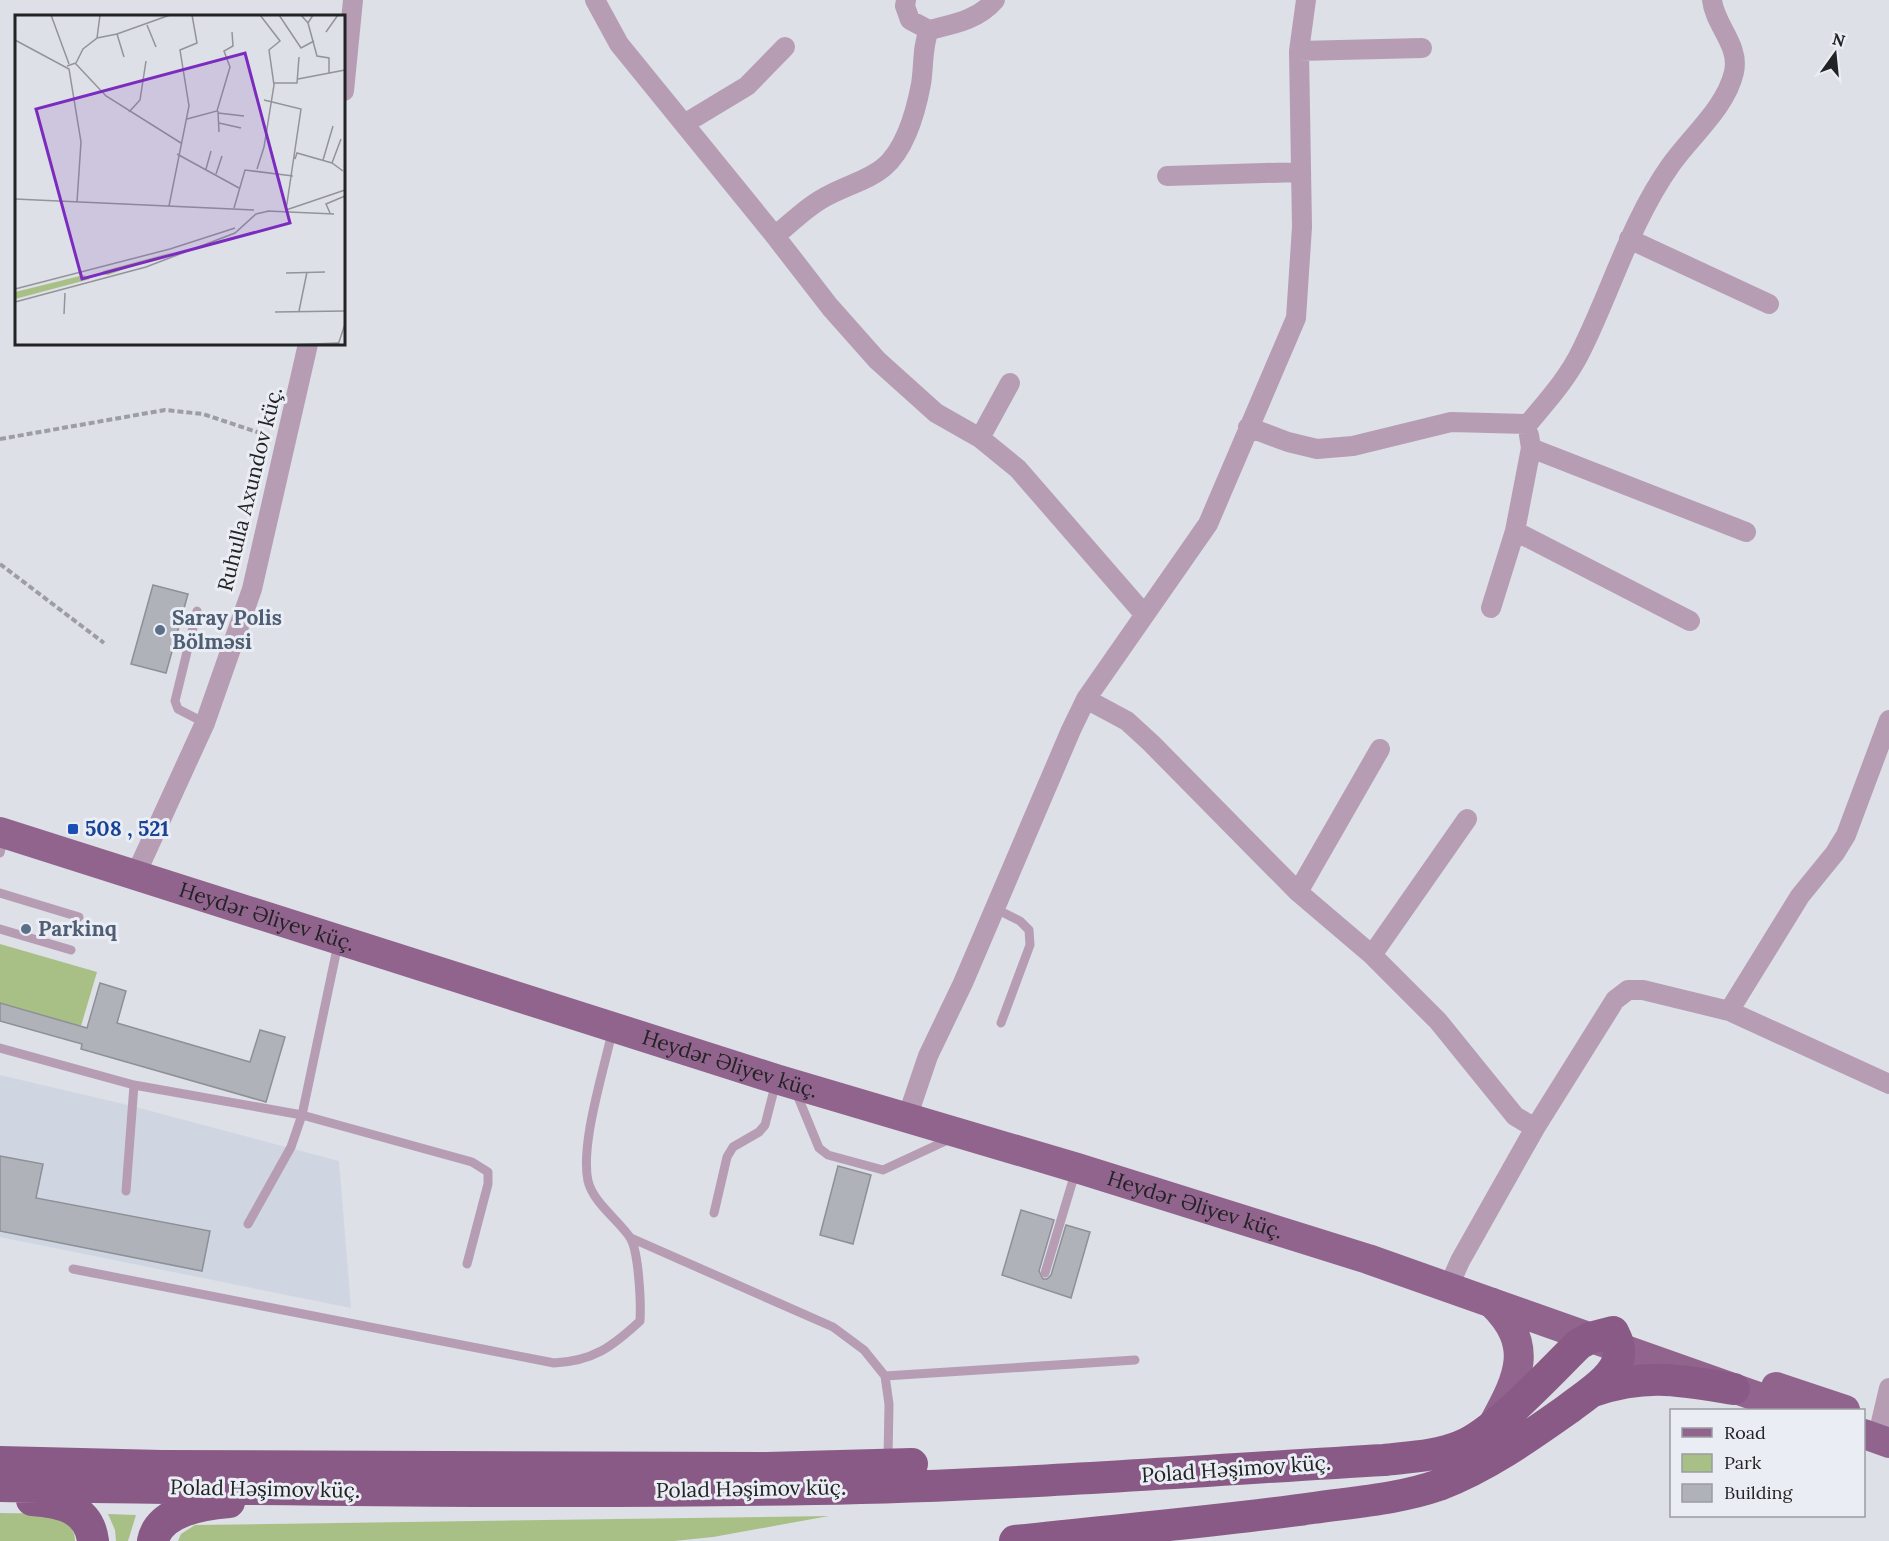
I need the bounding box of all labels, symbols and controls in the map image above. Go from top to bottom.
inset map [15,15,345,345]
north arrow [1805,24,1865,84]
text: N [1830,28,1847,51]
street label: Ruhulla Axundov küç. [211,384,288,594]
place label: Saray Polis Bölməsi [172,604,282,655]
marker: Saray Polis Bölməsi [153,623,167,637]
place label: 508 , 521 [85,815,169,842]
marker: 508 , 521 [66,822,80,836]
street label: Heydər Əliyev küç. [176,876,358,957]
place label: Parkinq [38,915,118,942]
marker: Parkinq [19,922,33,936]
street label: Heydər Əliyev küç. [639,1023,821,1104]
street label: Heydər Əliyev küç. [1104,1164,1287,1245]
legend [1670,1409,1865,1517]
text: Road [1724,1421,1766,1444]
street label: Polad Həşimov küç. [1140,1448,1332,1489]
text: Park [1724,1451,1762,1474]
street label: Polad Həşimov küç. [170,1473,360,1504]
street label: Polad Həşimov küç. [656,1473,846,1504]
text: Building [1724,1481,1794,1504]

